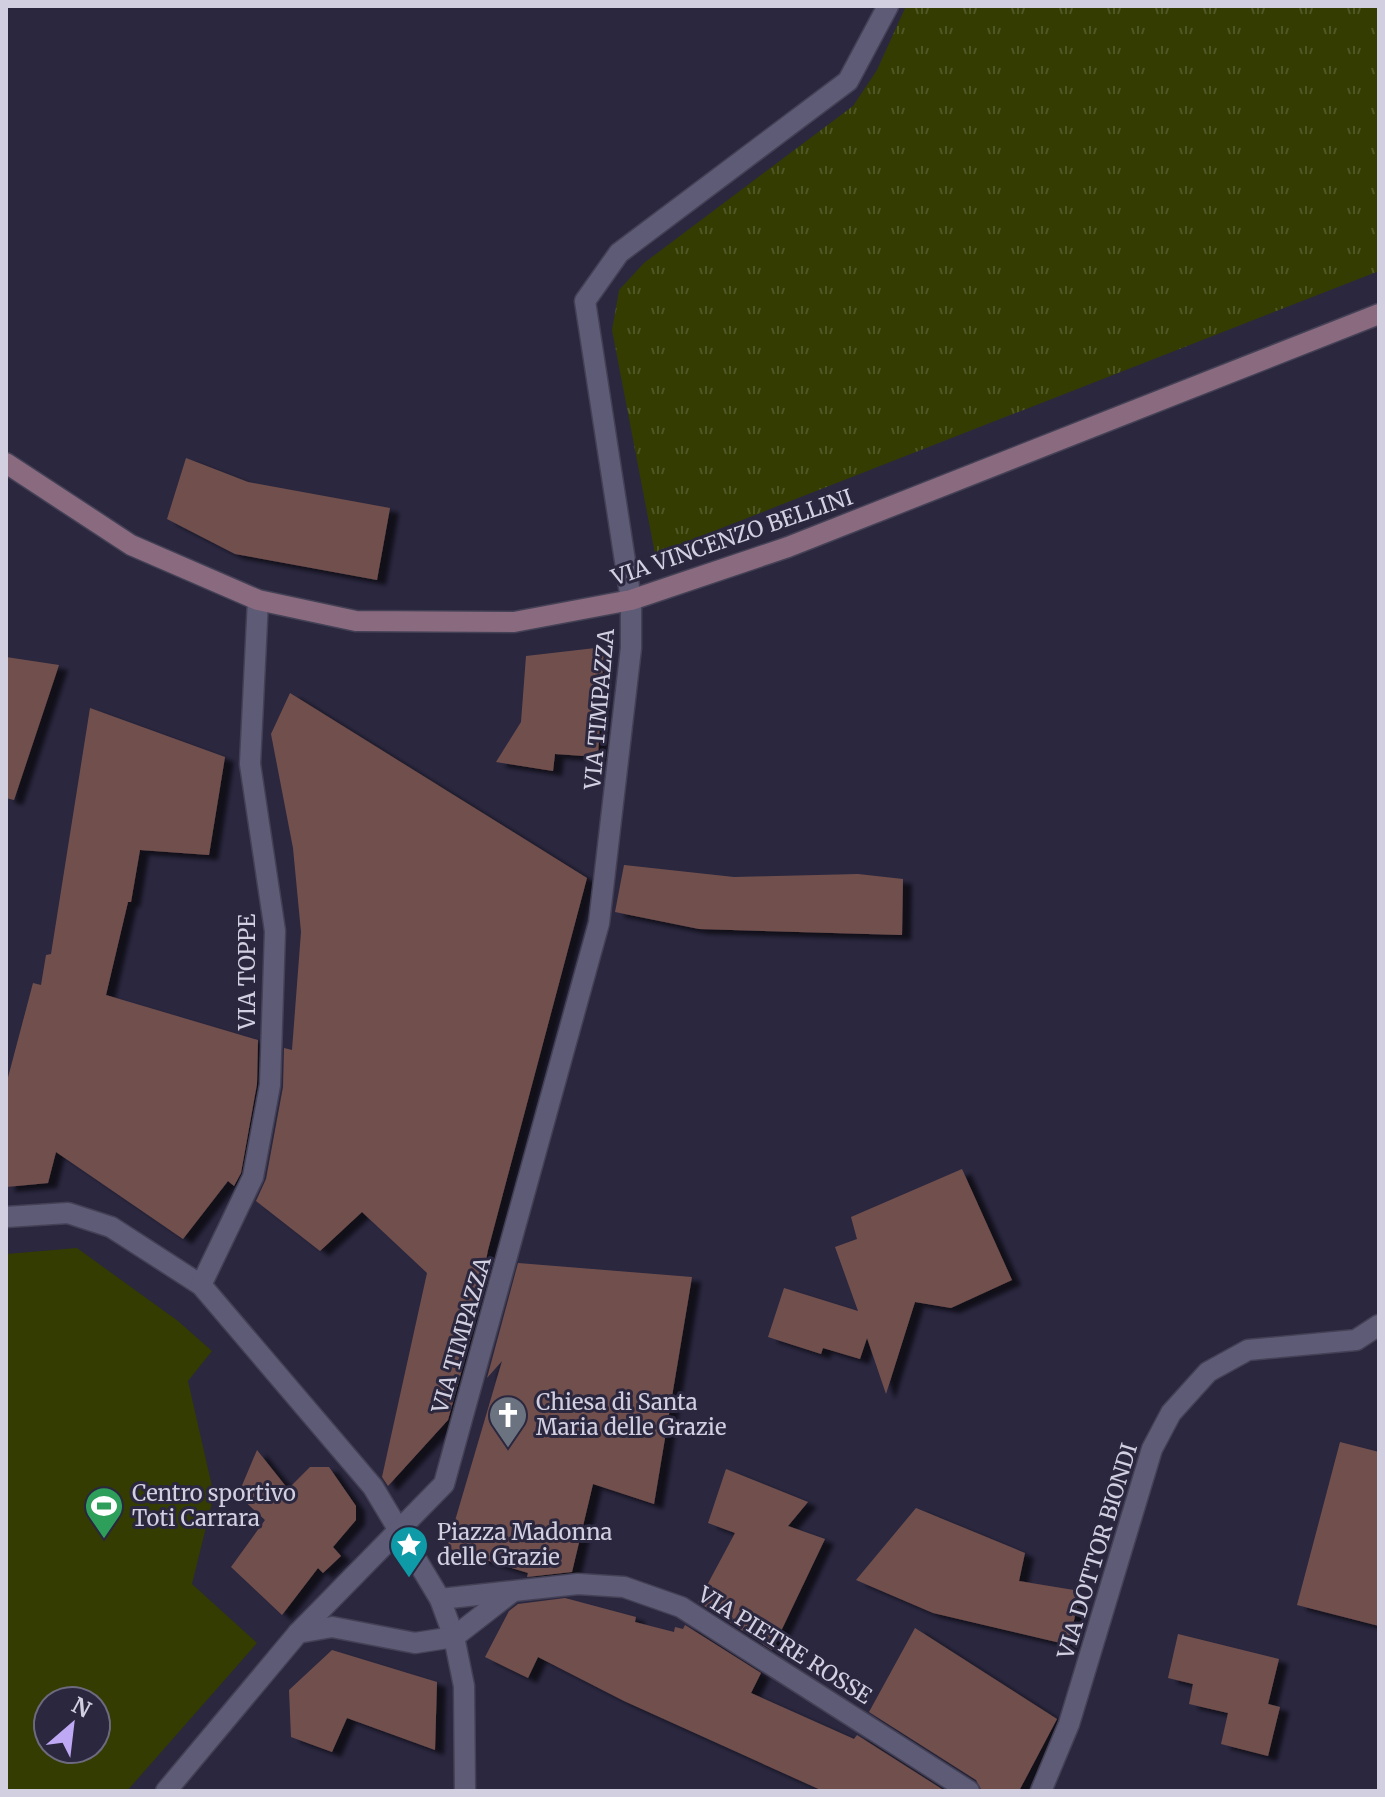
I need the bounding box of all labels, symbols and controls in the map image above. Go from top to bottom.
street label: VIA VINCENZO BELLINI [607,482,856,592]
street label: VIA TIMPAZZA [578,627,620,792]
street label: VIA TOPPE [233,914,261,1031]
street label: VIA TIMPAZZA [425,1253,497,1417]
place label: Chiesa di Santa Maria delle Grazie [536,1388,726,1441]
church icon: Chiesa di Santa Maria delle Grazie [487,1394,529,1449]
street label: VIA DOTTOR BIONDI [1051,1440,1143,1663]
place label: Centro sportivo Toti Carrara [132,1479,296,1532]
sports icon: Centro sportivo Toti Carrara [83,1485,125,1540]
place label: Piazza Madonna delle Grazie [437,1518,613,1571]
place icon: Piazza Madonna delle Grazie [388,1524,430,1579]
street label: VIA PIETRE ROSSE [692,1580,877,1710]
north arrow [32,1685,112,1765]
text: N [67,1691,96,1724]

